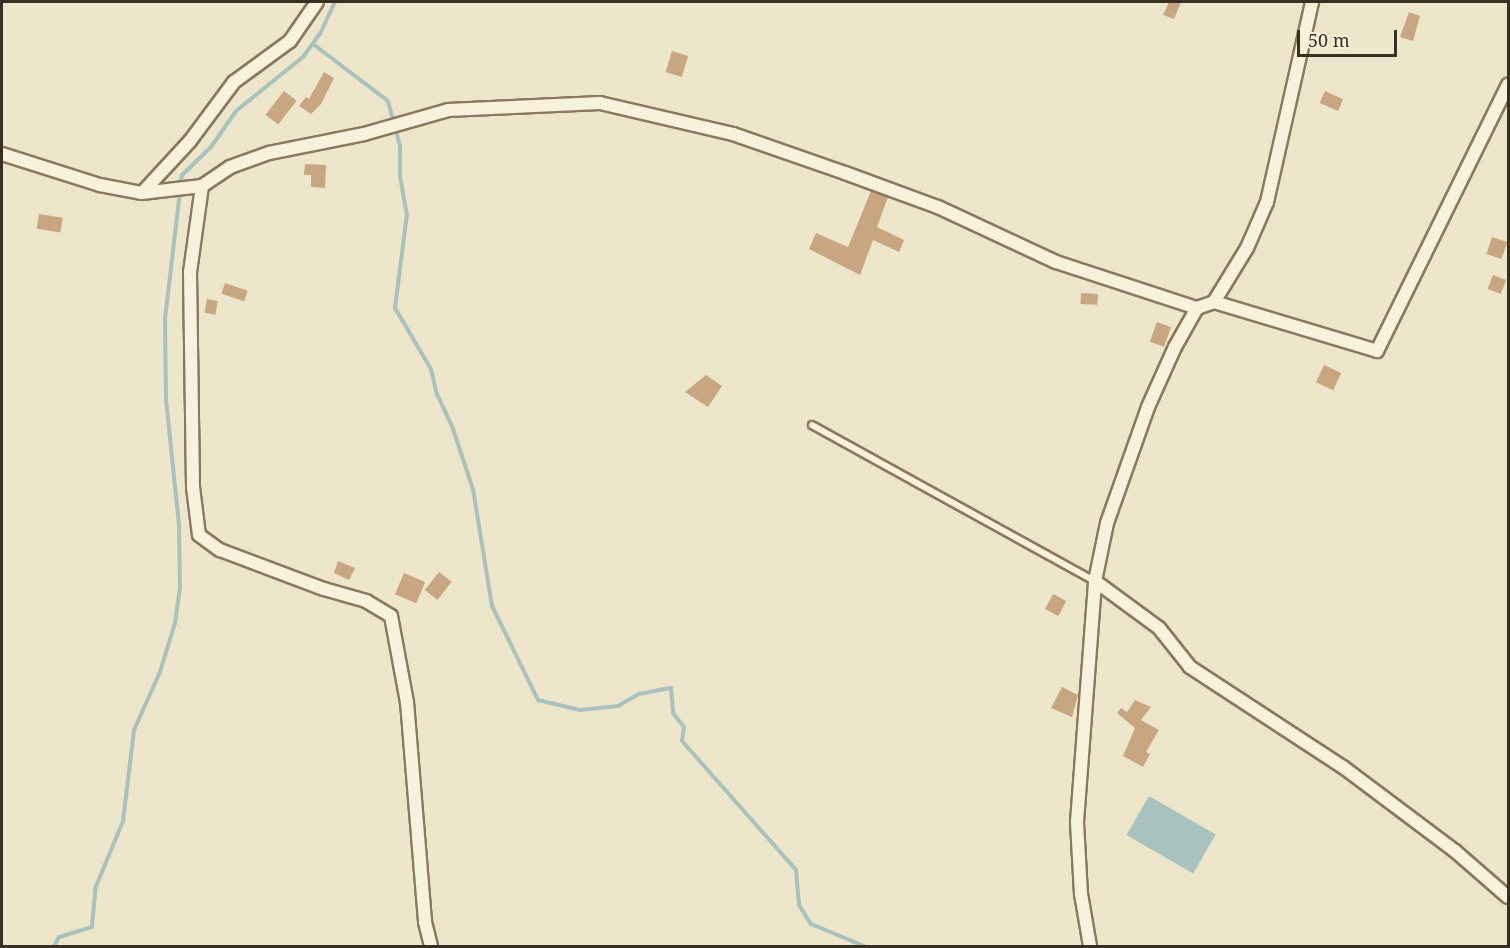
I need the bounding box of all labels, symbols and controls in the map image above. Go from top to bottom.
scale bar [1300,18,1400,56]
text: 50 m [1308,28,1350,52]

